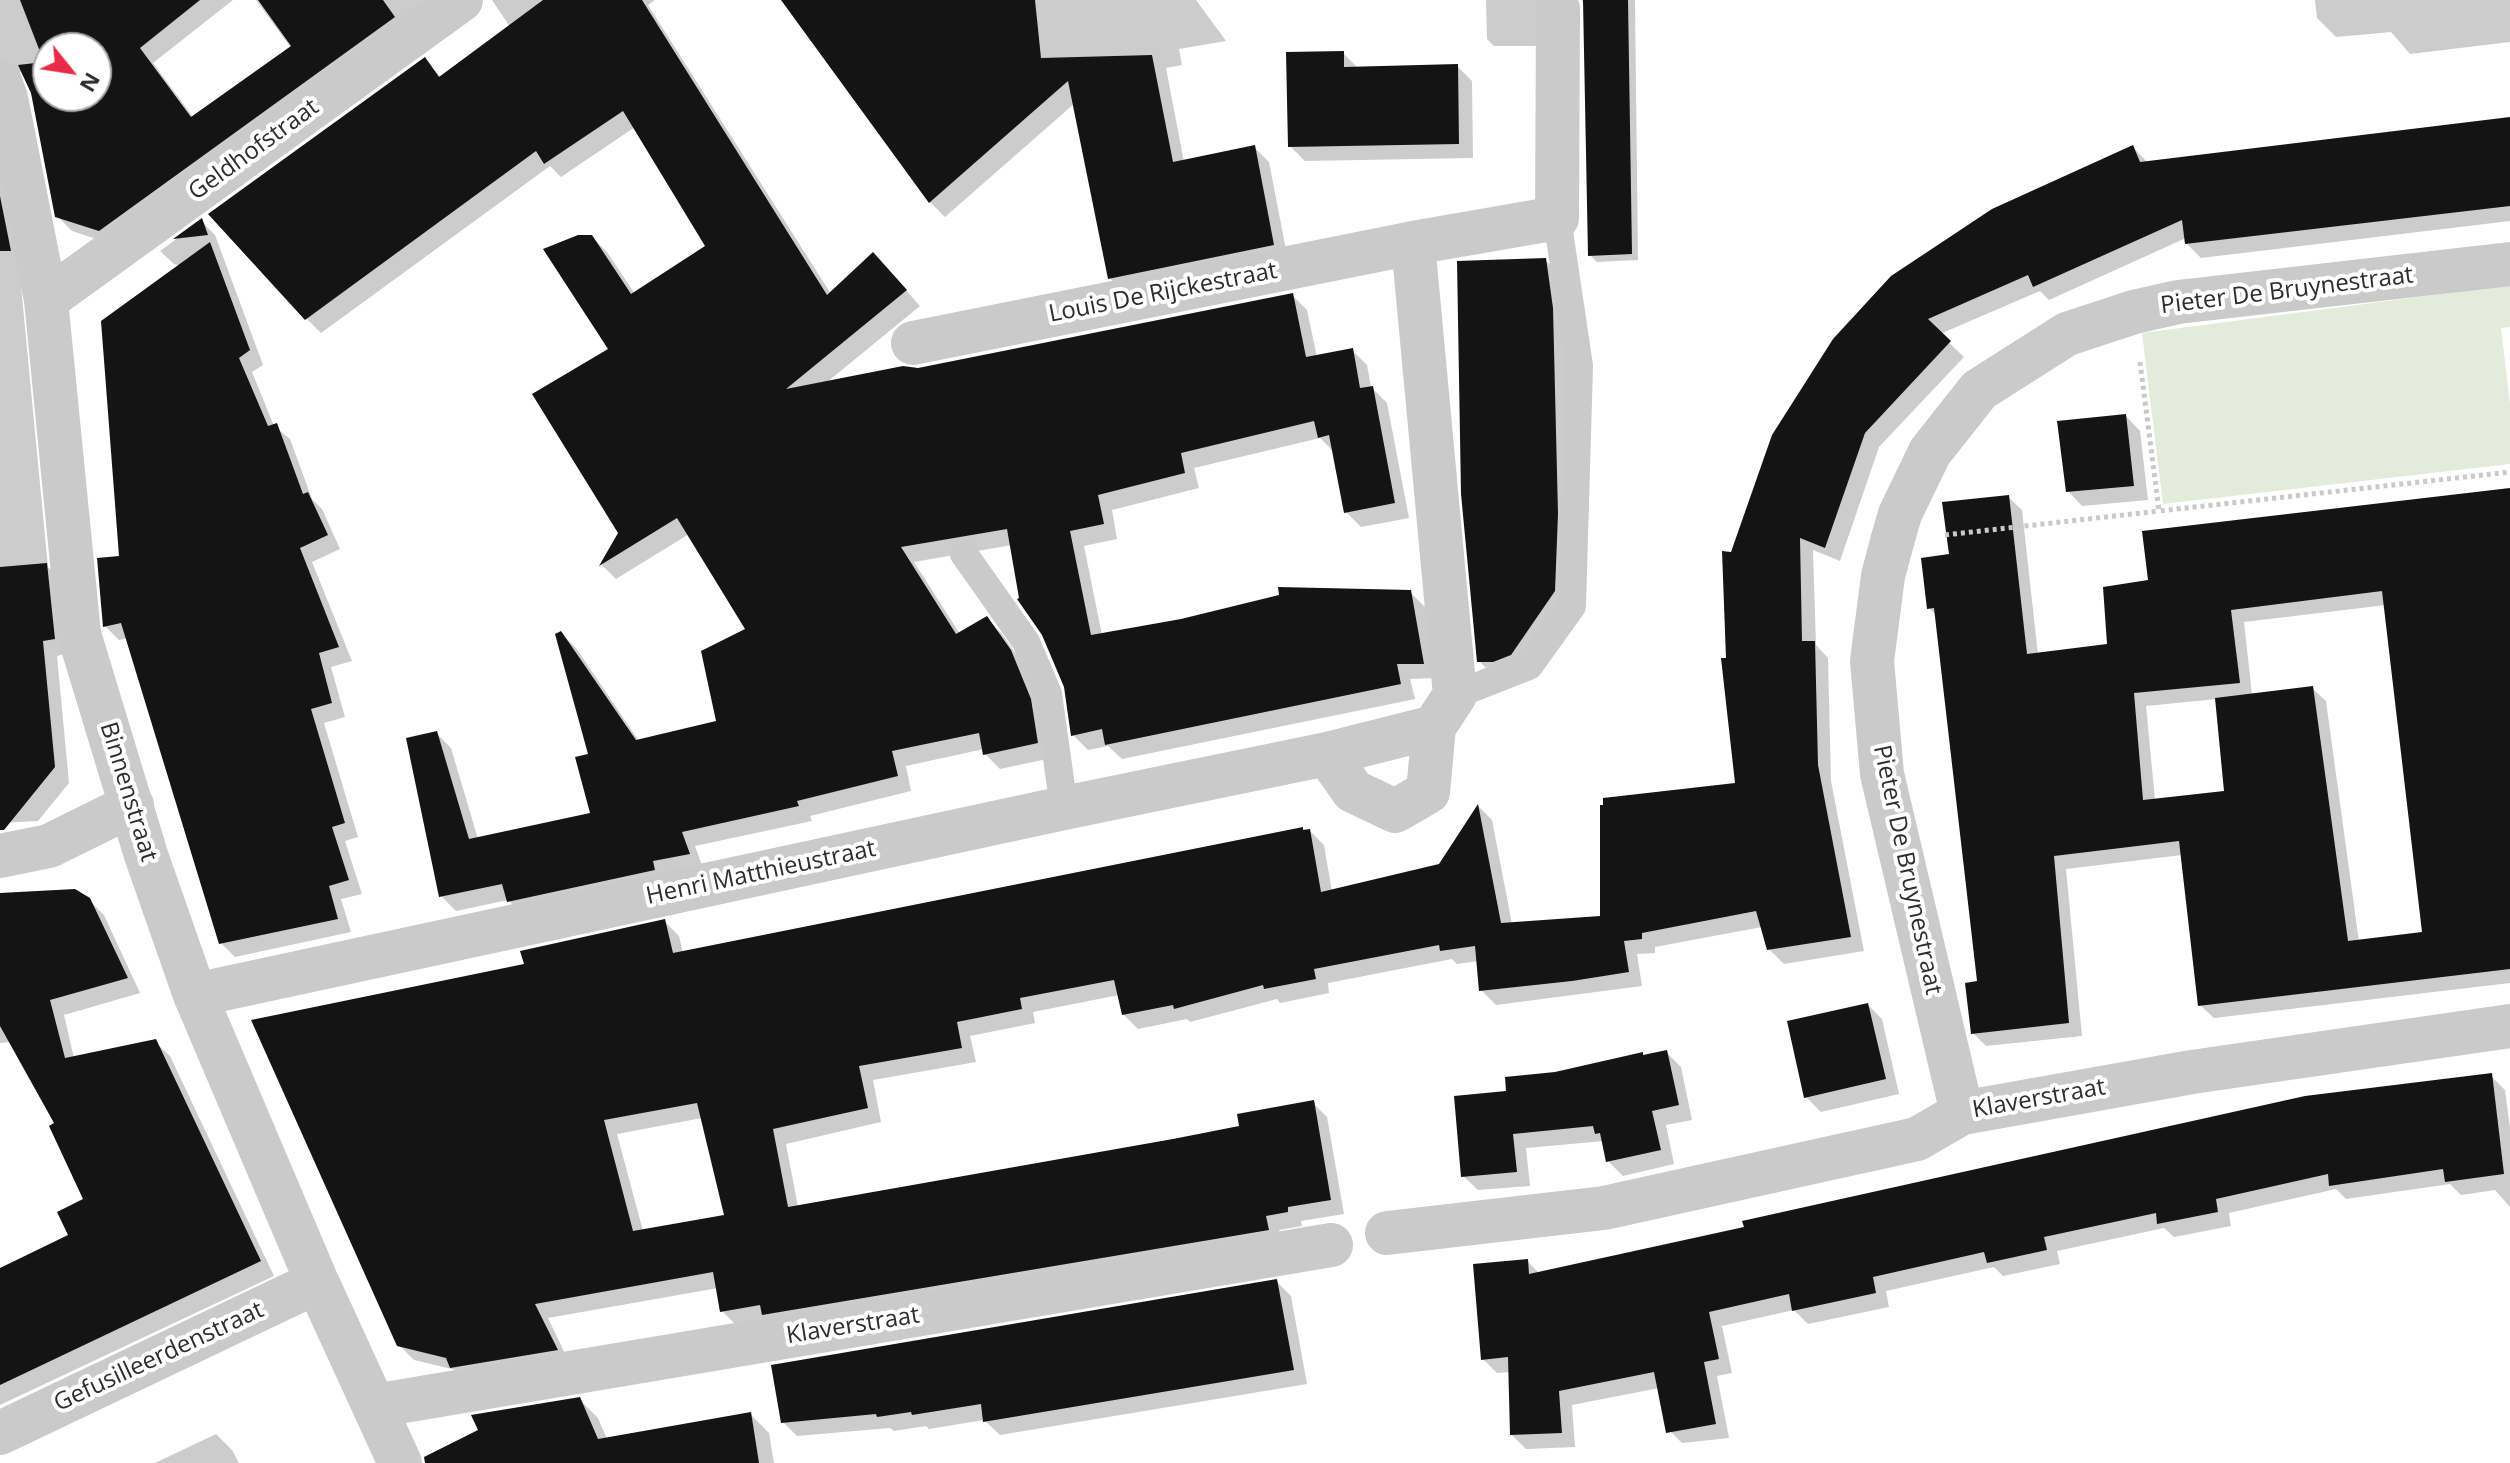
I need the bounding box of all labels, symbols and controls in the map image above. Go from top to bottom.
north arrow [32,32,112,112]
text: N [74,68,109,98]
street label: Geldhofstraat [183,93,325,207]
street label: Louis De Rijckestraat [1046,257,1280,329]
street label: Pieter De Bruynestraat [2159,261,2415,321]
street label: Binnenstraat [93,719,163,865]
street label: Pieter De Bruynestraat [1866,743,1948,997]
street label: Henri Matthieustraat [644,835,878,911]
street label: Klaverstraat [1970,1073,2108,1125]
street label: Gefusilleerdenstraat [50,1296,268,1418]
street label: Klaverstraat [784,1301,922,1351]

